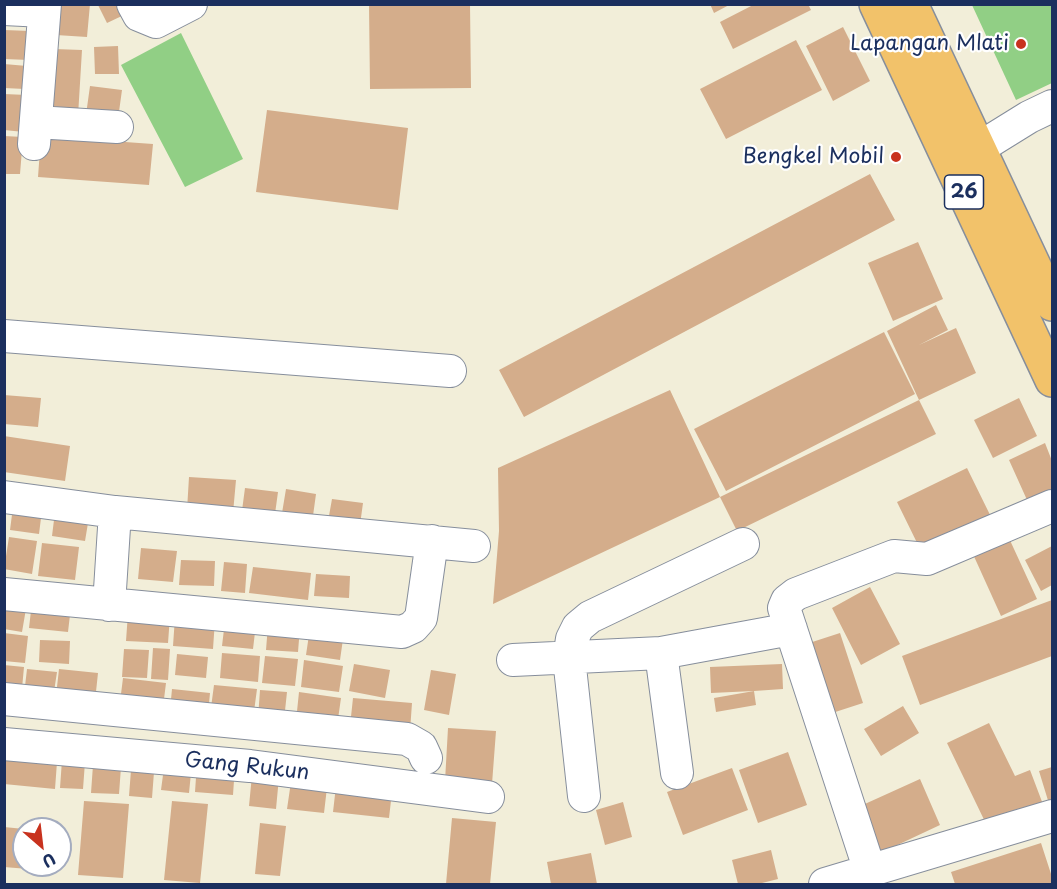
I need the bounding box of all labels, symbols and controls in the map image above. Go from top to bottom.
place label: Lapangan Mlati [850,31,1009,57]
marker: Lapangan Mlati [1014,37,1028,51]
place label: Bengkel Mobil [743,144,884,170]
marker: Bengkel Mobil [889,150,903,164]
road number: 26 [944,175,984,209]
street label: Gang Rukun [183,748,311,786]
north arrow [12,817,72,877]
text: U [38,848,61,875]

